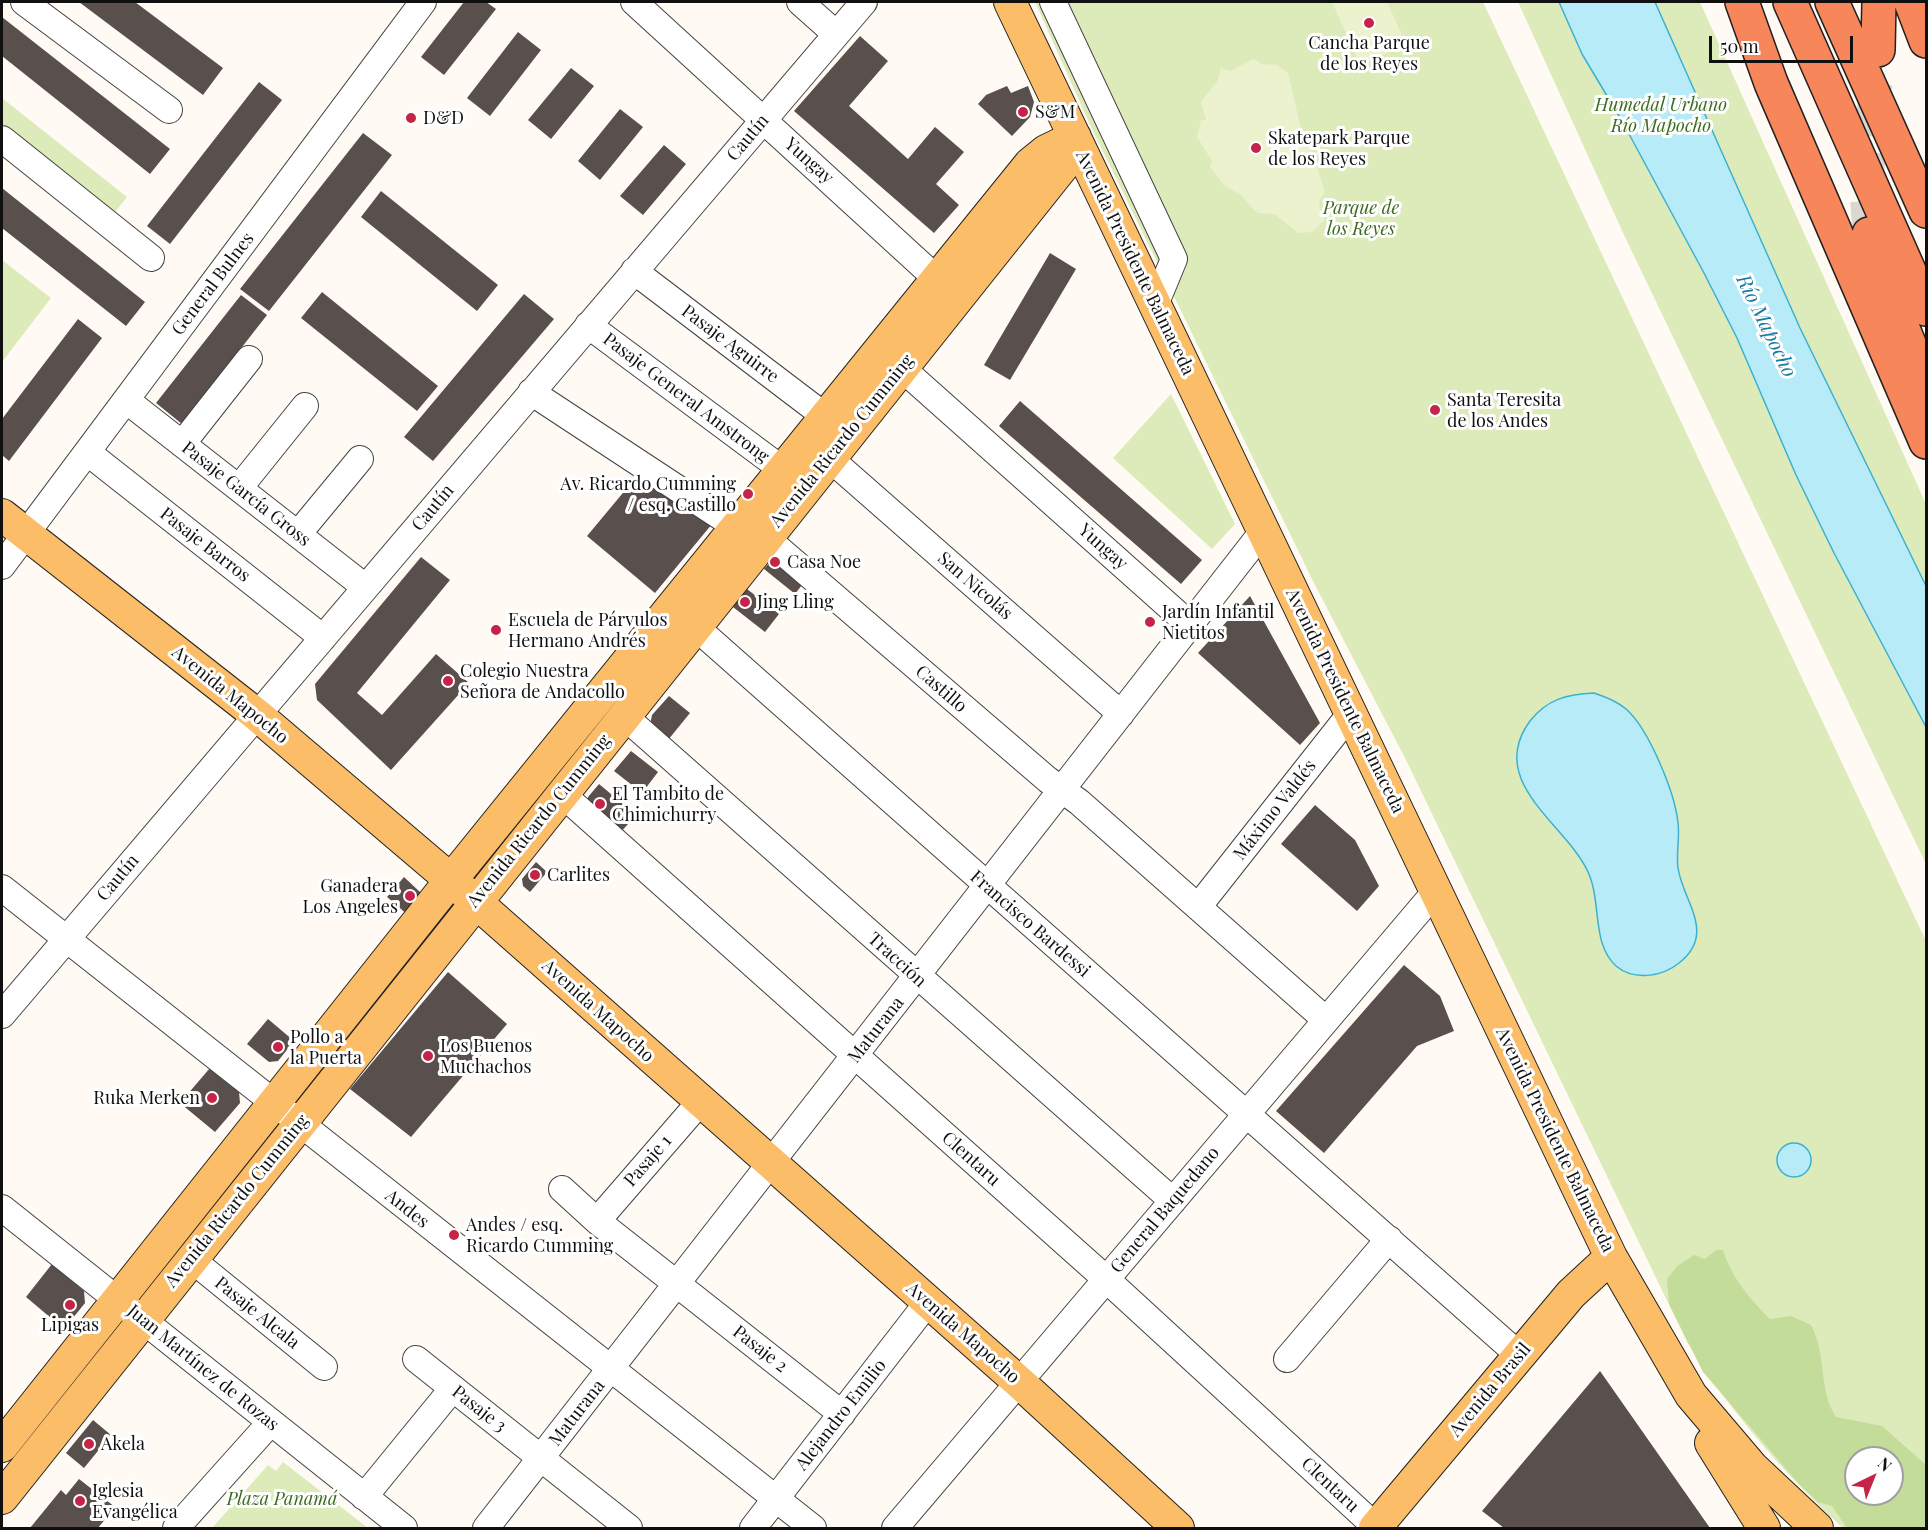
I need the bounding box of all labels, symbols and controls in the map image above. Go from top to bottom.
marker: Cancha Parque de los Reyes [1362,16,1376,30]
scale bar [1712,24,1856,62]
place label: Cancha Parque de los Reyes [1308,32,1430,74]
text: 50 m [1720,34,1759,58]
park label: Humedal Urbano Río Mapocho [1595,94,1727,136]
place label: S&M [1035,101,1075,123]
marker: S&M [1016,105,1030,119]
place label: D&D [423,107,464,129]
street label: Cautín [722,110,774,166]
marker: D&D [404,111,418,125]
place label: Skatepark Parque de los Reyes [1268,127,1410,170]
street label: Yungay [780,133,838,189]
marker: Skatepark Parque de los Reyes [1249,141,1263,155]
street label: Avenida Presidente Balmaceda [1071,147,1199,379]
park label: Parque de los Reyes [1323,197,1399,240]
street label: General Bulnes [167,228,259,340]
water label: Río Mapocho [1731,271,1801,381]
street label: Pasaje Aguirre [677,300,783,388]
street label: Pasaje General Amstrong [599,328,773,468]
street label: Avenida Ricardo Cumming [766,350,918,532]
place label: Santa Teresita de los Andes [1447,389,1561,432]
marker: Santa Teresita de los Andes [1428,403,1442,417]
street label: Pasaje García Gross [177,437,315,551]
place label: Av. Ricardo Cumming / esq. Castillo [560,473,736,516]
street label: Cautín [407,480,459,536]
marker: Av. Ricardo Cumming / esq. Castillo [741,487,755,501]
street label: Pasaje Barros [156,503,254,587]
street label: Yungay [1074,519,1132,575]
street label: San Nicolás [933,548,1017,624]
place label: Casa Noe [787,551,861,573]
marker: Casa Noe [768,555,782,569]
street label: Avenida Presidente Balmaceda [1281,585,1409,817]
place label: Jing Lling [757,591,834,613]
marker: Jing Lling [738,595,752,609]
place label: Jardín Infantil Nietitos [1162,601,1274,644]
place label: Escuela de Párvulos Hermano Andrés [508,609,667,652]
marker: Jardín Infantil Nietitos [1143,615,1157,629]
marker: Escuela de Párvulos Hermano Andrés [489,623,503,637]
street label: Avenida Mapocho [168,642,292,748]
place label: Colegio Nuestra Señora de Andacollo [460,660,625,702]
street label: Castillo [911,661,971,717]
marker: Colegio Nuestra Señora de Andacollo [441,674,455,688]
street label: Avenida Ricardo Cumming [463,730,615,912]
street label: Máximo Valdés [1229,756,1321,864]
place label: El Tambito de Chimichurry [612,783,724,826]
marker: El Tambito de Chimichurry [593,797,607,811]
street label: Cautín [92,850,144,906]
place label: Carlites [547,864,610,886]
street label: Francisco Bardessi [966,866,1094,982]
marker: Carlites [528,868,542,882]
place label: Ganadera Los Angeles [303,875,398,918]
marker: Ganadera Los Angeles [403,889,417,903]
street label: Tracción [863,928,931,992]
street label: Avenida Mapocho [538,955,658,1067]
street label: Maturana [843,993,909,1067]
street label: Avenida Presidente Balmaceda [1491,1024,1619,1256]
place label: Pollo a la Puerta [290,1026,362,1068]
place label: Los Buenos Muchachos [440,1035,532,1078]
marker: Pollo a la Puerta [271,1040,285,1054]
marker: Los Buenos Muchachos [421,1049,435,1063]
place label: Ruka Merken [93,1087,200,1109]
marker: Ruka Merken [205,1091,219,1105]
street label: Avenida Ricardo Cumming [161,1110,313,1292]
street label: Clentaru [937,1127,1005,1191]
street label: Pasaje 1 [620,1131,676,1191]
street label: General Baquedano [1106,1142,1224,1278]
street label: Andes [381,1185,433,1233]
place label: Andes / esq. Ricardo Cumming [466,1214,613,1256]
marker: Andes / esq. Ricardo Cumming [447,1228,461,1242]
street label: Pasaje Alcala [210,1272,304,1354]
street label: Avenida Mapocho [902,1278,1024,1388]
marker: Lipigas [63,1298,77,1312]
street label: Juan Martínez de Rozas [123,1300,283,1436]
place label: Lipigas [41,1314,99,1336]
street label: Pasaje 2 [728,1321,792,1377]
street label: Avenida Brasil [1445,1339,1535,1441]
street label: Alejandro Emilio [791,1355,891,1475]
street label: Maturana [544,1376,610,1450]
street label: Pasaje 3 [448,1381,510,1437]
place label: Akela [101,1433,145,1455]
marker: Akela [82,1437,96,1451]
north arrow [1844,1446,1904,1506]
text: N [1874,1452,1897,1476]
street label: Clentaru [1297,1453,1363,1517]
place label: Iglesia Evangélica [92,1480,178,1522]
park label: Plaza Panamá [227,1488,337,1510]
marker: Iglesia Evangélica [73,1494,87,1508]

